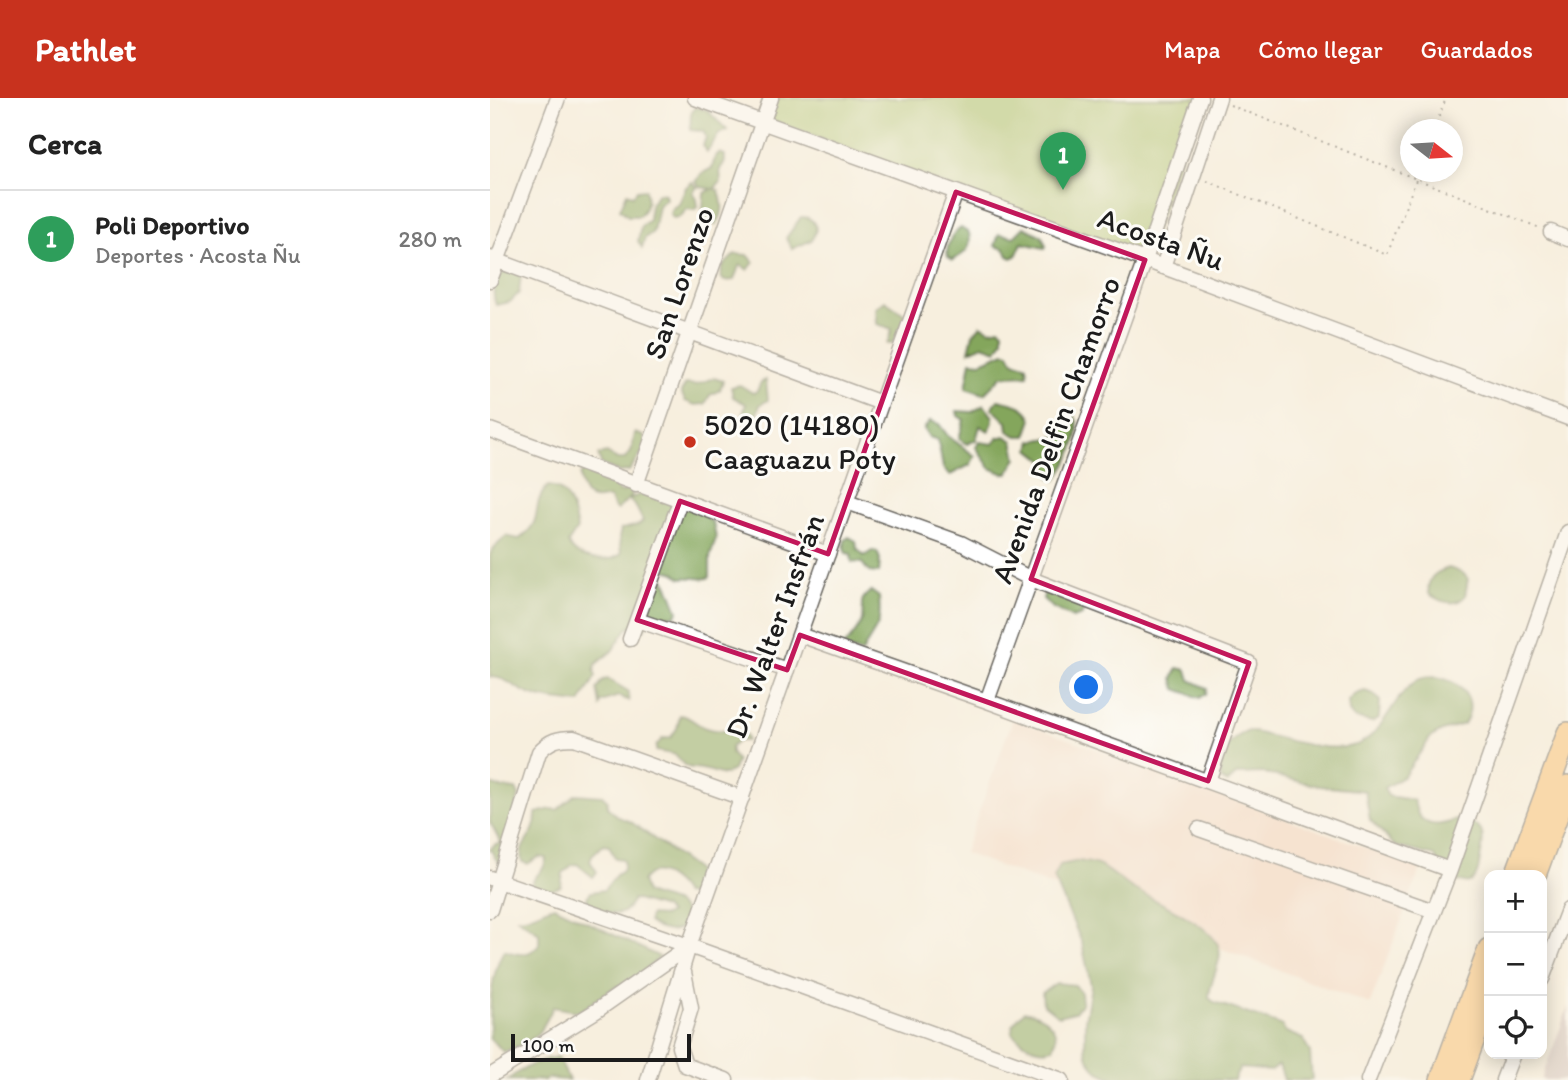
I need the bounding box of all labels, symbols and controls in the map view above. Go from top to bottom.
text: Pathlet [35,30,137,69]
text: Mapa [1164,35,1220,64]
text: Cómo llegar [1258,35,1383,64]
text: Guardados [1421,35,1533,64]
north arrow [1400,119,1463,182]
text: Cerca [28,125,102,162]
pin: 1 [1040,132,1086,190]
street label: Acosta Ñu [1093,199,1230,279]
street label: San Lorenzo [635,202,722,364]
text: Poli Deportivo [95,209,249,241]
text: 1 [46,225,56,253]
text: 280 m [399,225,462,253]
text: Deportes · Acosta Ñu [95,241,301,269]
street label: Avenida Delfin Chamorro [983,271,1128,588]
place label: 5020 (14180) Caaguazu Poty [704,406,896,477]
marker: 5020 (14180) Caaguazu Poty [682,434,698,450]
street label: Dr. Walter Insfrán [717,509,832,743]
your location [1069,670,1103,704]
map controls [1484,870,1547,1059]
button: + [1484,870,1547,933]
button: − [1484,933,1547,996]
button: locate [1484,996,1547,1059]
scale bar [511,1031,691,1063]
text: 100 m [522,1034,574,1057]

